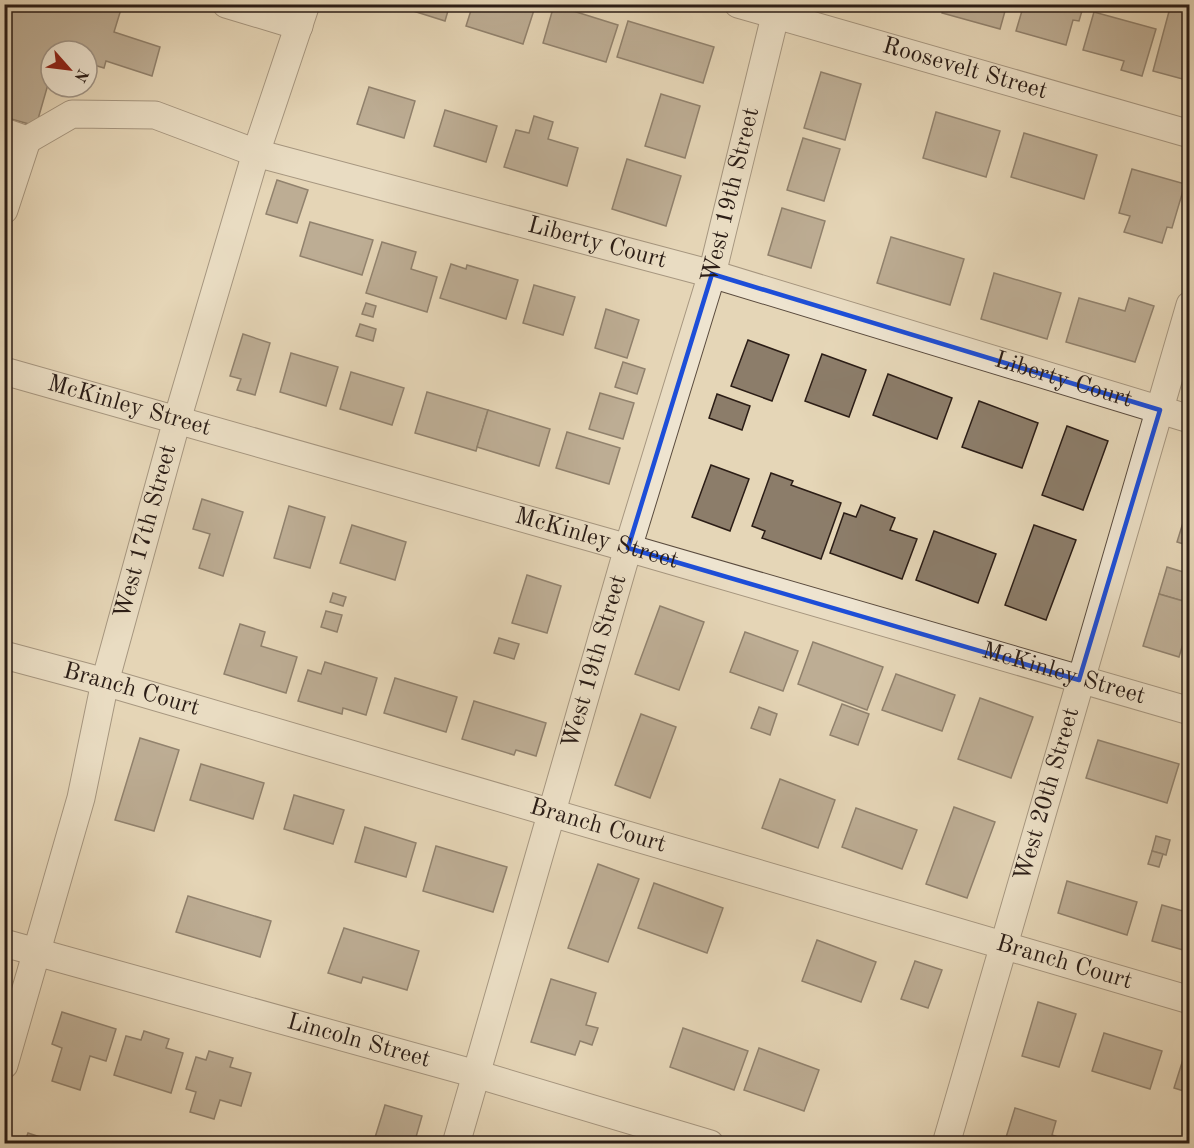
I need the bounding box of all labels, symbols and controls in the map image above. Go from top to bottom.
street label: Roosevelt Street [880,34,1050,104]
north arrow [39,39,99,99]
text: N [70,66,90,85]
street label: West 19th Street [698,105,764,285]
street label: Liberty Court [525,214,669,273]
street label: Liberty Court [991,348,1135,413]
street label: McKinley Street [45,372,214,441]
street label: West 17th Street [111,442,182,622]
street label: McKinley Street [512,505,681,574]
street label: West 19th Street [559,572,632,751]
street label: McKinley Street [979,639,1148,709]
street label: Branch Court [61,659,202,721]
street label: West 20th Street [1011,705,1084,884]
street label: Branch Court [527,795,669,858]
street label: Branch Court [993,932,1135,994]
street label: Lincoln Street [284,1010,433,1073]

